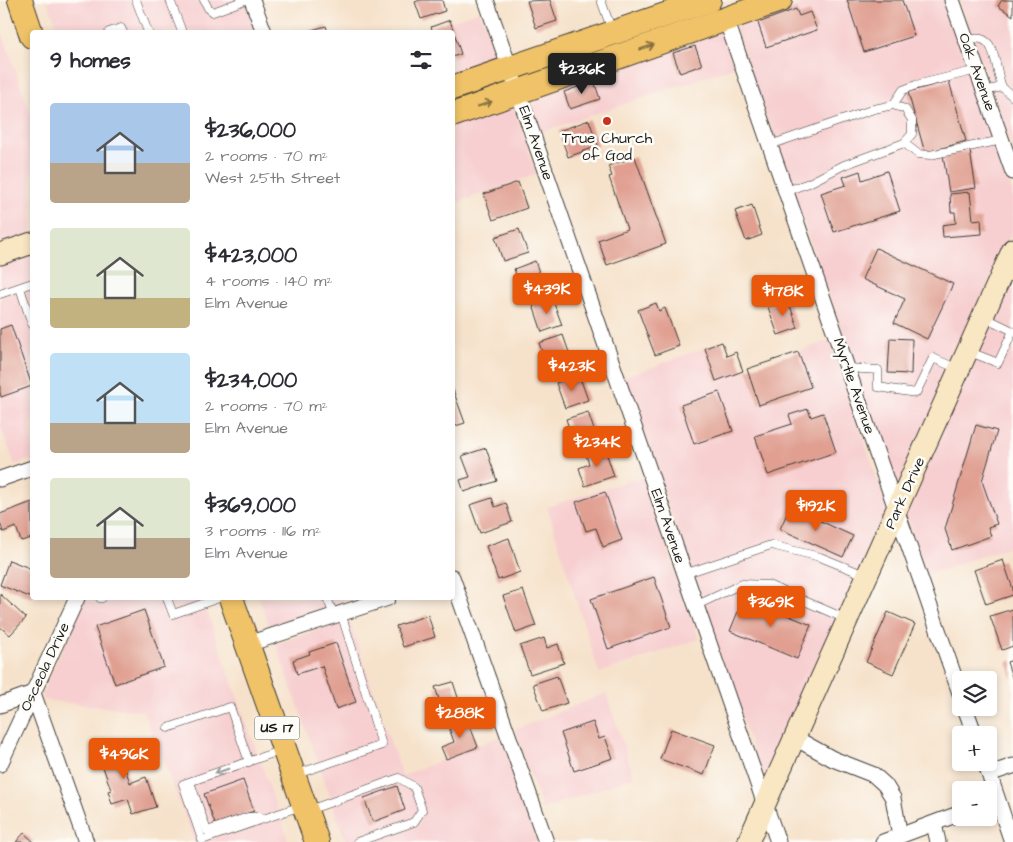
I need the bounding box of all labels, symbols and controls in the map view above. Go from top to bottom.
street label: Oak Avenue [953,30,1001,114]
one-way arrow [638,42,654,51]
text: 9 homes [50,46,131,75]
icon: filters [407,46,435,74]
pin: $236K [547,52,617,95]
text: $236K [559,58,605,80]
one-way arrow [477,99,493,108]
street label: Elm Avenue [513,103,559,183]
marker: True Church of God [601,115,613,127]
text: $236,000 [205,116,296,145]
icon: home [90,123,150,183]
place label: True Church of God [562,128,653,166]
text: 2 rooms · 70 m² [205,145,328,167]
text: West 25th Street [205,167,340,189]
text: $423,000 [205,241,297,270]
icon: home [90,248,150,308]
text: 4 rooms · 140 m² [205,270,333,292]
pin: $439K [512,272,582,315]
pin: $178K [748,274,818,317]
text: $439K [524,278,570,300]
text: $178K [763,280,803,302]
text: Elm Avenue [205,292,288,314]
street label: Myrtle Avenue [827,335,880,437]
pin: $423K [537,350,607,392]
text: $423K [549,355,595,377]
text: $234,000 [205,366,297,395]
icon: home [90,373,150,433]
text: 2 rooms · 70 m² [205,395,328,417]
text: Elm Avenue [205,417,288,439]
pin: $234K [562,426,632,468]
text: $234K [574,431,620,453]
street label: Park Drive [880,454,930,532]
street label: Elm Avenue [645,486,691,566]
pin: $192K [781,490,851,532]
text: $369,000 [205,491,296,520]
text: $192K [797,495,835,517]
icon: home [90,498,150,558]
text: 3 rooms · 116 m² [205,520,321,542]
text: Elm Avenue [205,542,288,564]
pin: $369K [736,586,806,628]
text: $369K [748,591,794,613]
street label: Osceola Drive [15,619,75,715]
map controls [952,671,997,826]
button: layers [952,671,997,716]
pin: $288K [425,696,495,739]
text: $288K [436,702,484,724]
road number: US 17 [254,716,300,740]
button: + [952,726,997,771]
pin: $496K [89,738,159,780]
text: $496K [100,743,148,765]
one-way arrow [214,767,230,776]
button: − [952,781,997,826]

